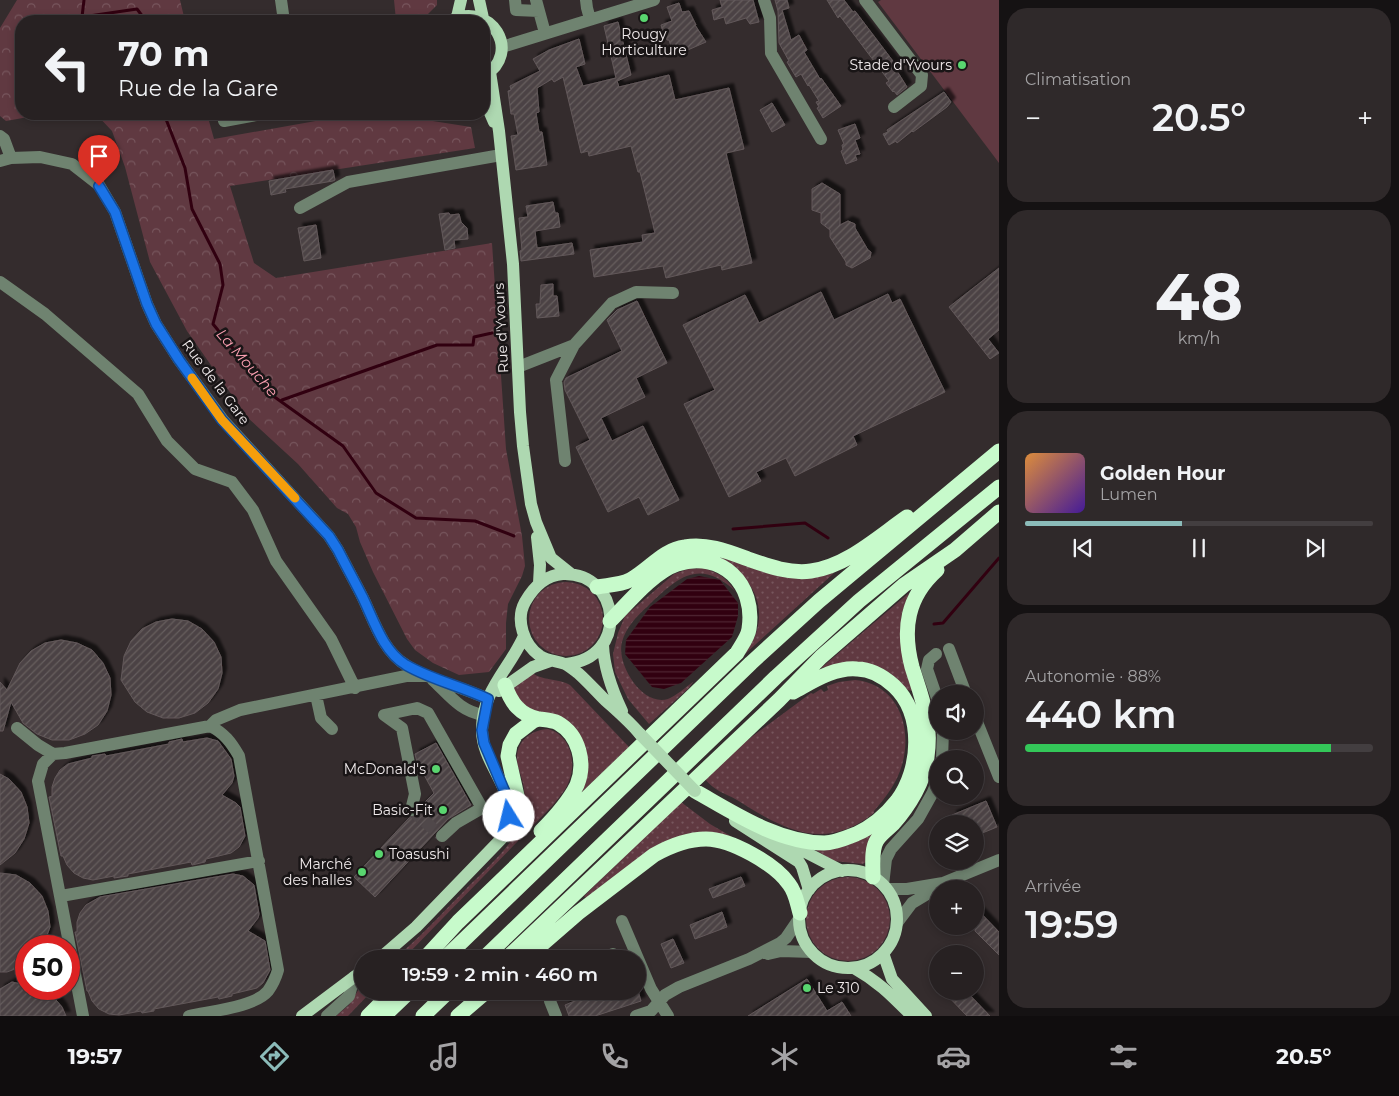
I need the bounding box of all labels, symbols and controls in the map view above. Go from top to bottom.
marker: Rougy Horticulture [638,12,650,24]
place label: Rougy Horticulture [601,25,687,59]
text: 70 m [118,32,209,75]
icon: left [35,35,100,100]
place label: Stade d'Yvours [849,56,952,74]
marker: Stade d'Yvours [956,59,968,71]
text: Climatisation [1025,70,1131,89]
text: Rue de la Gare [118,75,278,102]
text: 20.5° [1152,94,1246,141]
text: − [1025,101,1041,135]
text: + [1357,101,1373,135]
pin [78,135,120,186]
icon: arrive [85,142,113,170]
text: 48 [1155,257,1243,336]
street label: Rue d'Yvours [490,282,512,374]
water label: La Mouche [213,325,282,401]
text: km/h [1178,329,1220,348]
street label: Rue de la Gare [178,336,254,428]
text: Golden Hour [1100,462,1226,485]
text: Lumen [1100,485,1158,504]
icon: previous [1069,534,1097,562]
icon: pause [1185,534,1213,562]
icon: next [1301,534,1329,562]
text: Autonomie · 88% [1025,667,1161,686]
map controls [929,685,984,1000]
button: sound [929,685,984,740]
text: 440 km [1025,691,1177,738]
button: search [929,750,984,805]
place label: McDonald's [344,760,426,778]
marker: McDonald's [430,763,442,775]
position arrow [482,789,534,841]
place label: Basic-Fit [372,801,433,819]
marker: Basic-Fit [437,804,449,816]
button: layers [929,815,984,870]
place label: Toasushi [389,845,450,863]
marker: Toasushi [373,848,385,860]
place label: Marché des halles [283,855,352,889]
marker: Marché des halles [356,866,368,878]
text: Arrivée [1025,877,1081,896]
button: + [929,880,984,935]
text: 19:59 [1025,901,1119,948]
speed limit sign: 50 [15,935,80,1000]
button: − [929,945,984,1000]
text: 19:59 · 2 min · 460 m [402,963,598,986]
place label: Le 310 [817,979,859,997]
marker: Le 310 [801,982,813,994]
icon: directions [257,1039,292,1074]
icon: music [427,1039,462,1074]
icon: phone [597,1039,632,1074]
icon: climate [767,1039,802,1074]
icon: car [936,1039,971,1074]
icon: filters [1106,1039,1141,1074]
text: 19:57 [67,1043,122,1070]
text: 20.5° [1276,1043,1332,1070]

